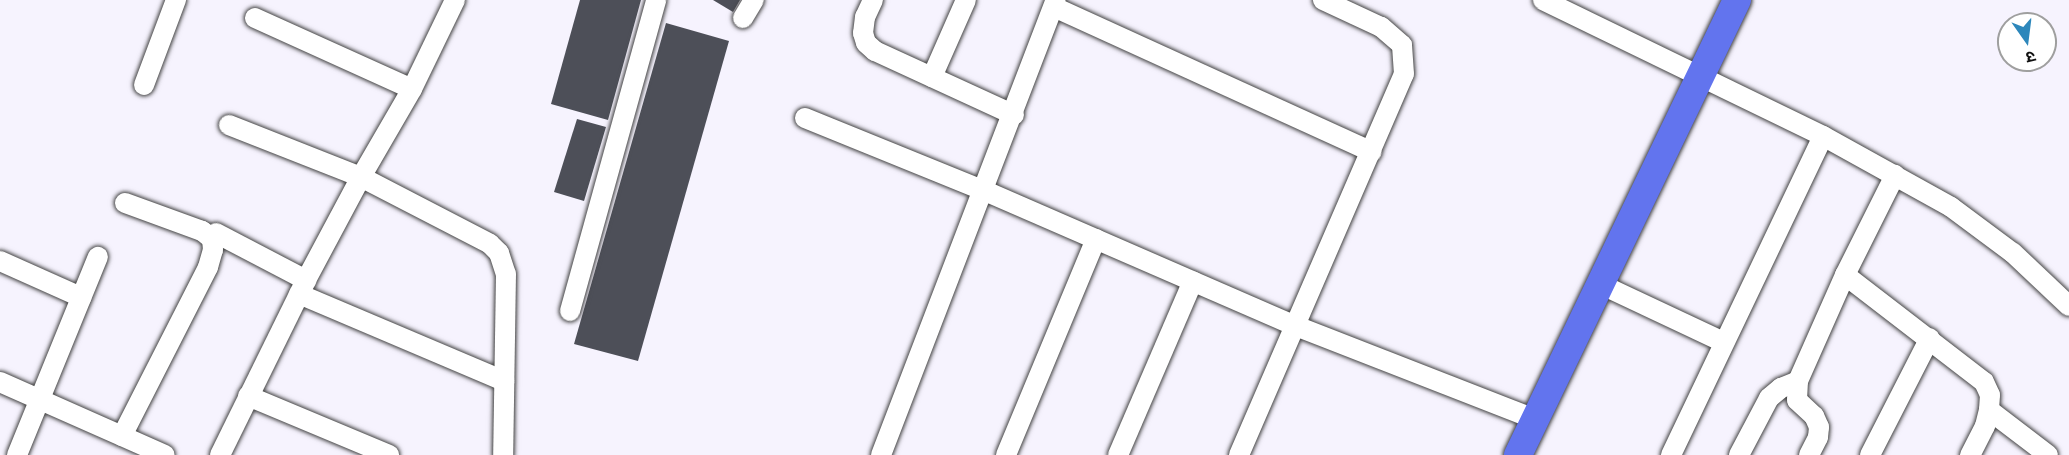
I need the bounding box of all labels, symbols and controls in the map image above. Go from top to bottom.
north arrow [1997,12,2057,72]
text: उ [2024,46,2038,69]

